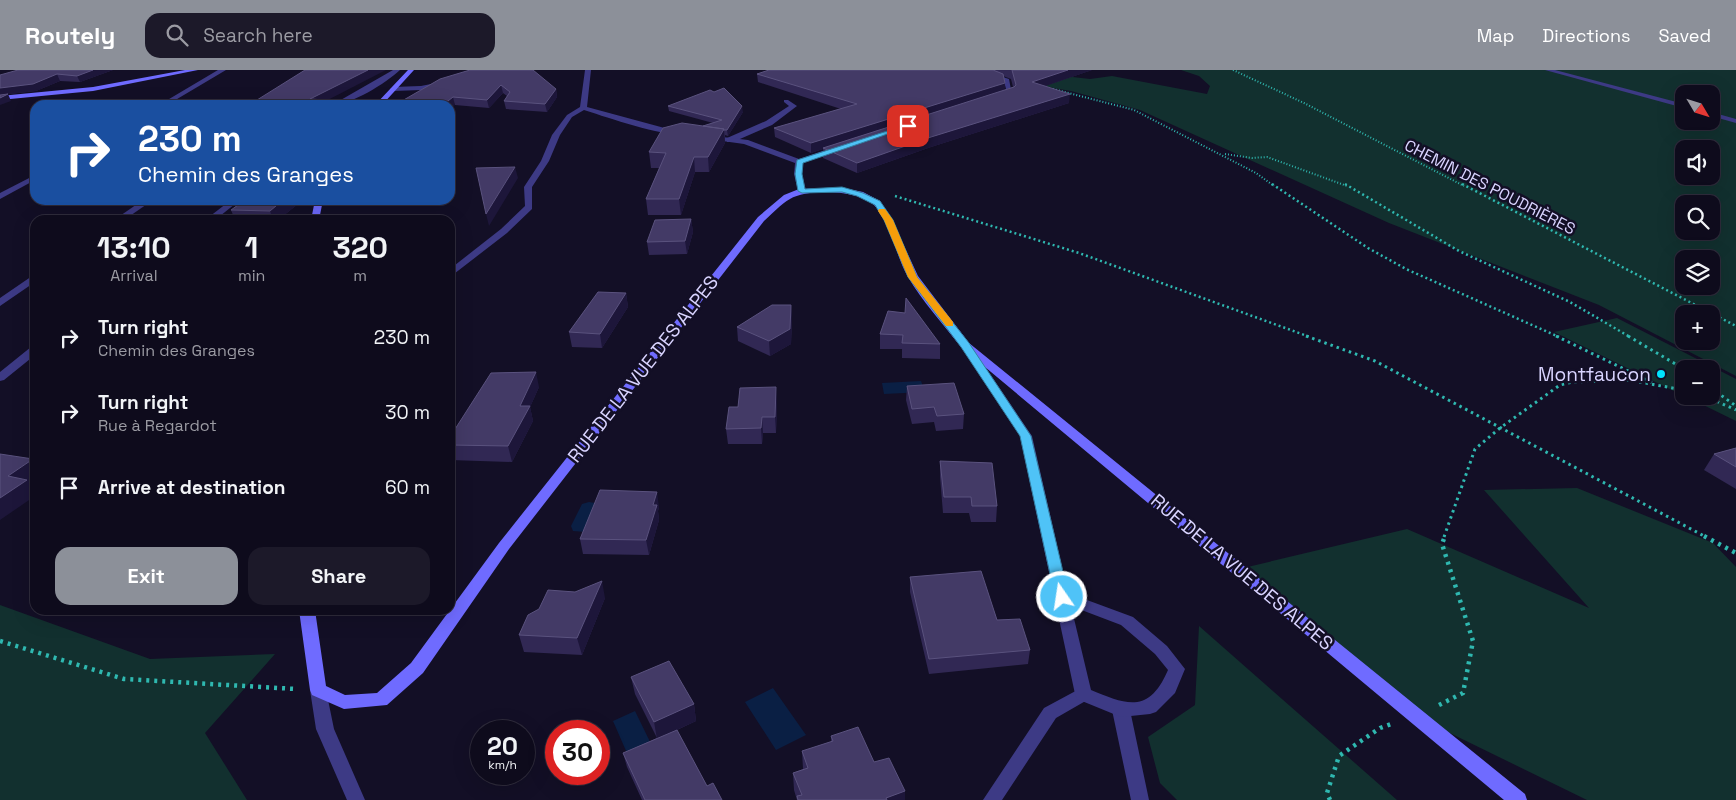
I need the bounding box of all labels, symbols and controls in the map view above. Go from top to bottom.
search box [145,13,495,58]
text: Routely [25,20,115,51]
icon: search [163,21,191,49]
text: Search here [203,23,313,48]
text: Map [1477,24,1514,47]
text: Directions [1542,24,1631,47]
text: Saved [1659,24,1711,47]
north arrow [1675,85,1720,130]
map controls [1675,85,1720,405]
pin [887,105,929,147]
icon: arrive [894,112,922,140]
text: 230 m [138,117,242,161]
icon: right [55,120,120,185]
street label: CHEMIN DES POUDRIÈRES [1401,135,1579,239]
button: sound [1675,140,1720,185]
text: Chemin des Granges [138,160,354,188]
button: search [1675,195,1720,240]
text: 13:10 [97,228,171,267]
text: 1 [245,228,258,267]
text: 320 [332,228,388,267]
button: layers [1675,250,1720,295]
text: Arrival [110,265,158,286]
text: min [238,265,265,286]
text: m [353,265,367,286]
street label: RUE DE LA VUE DES ALPES [562,270,724,468]
button: + [1675,305,1720,350]
text: Turn right [98,315,188,340]
icon: right [55,324,83,352]
text: 230 m [374,325,430,350]
text: Chemin des Granges [98,340,255,361]
button: − [1675,360,1720,405]
place label: Montfaucon [1538,362,1651,387]
marker: Montfaucon [1655,368,1667,380]
text: Turn right [98,390,188,415]
icon: right [55,399,83,427]
text: 30 m [385,400,430,425]
text: Rue à Regardot [98,415,217,436]
icon: arrive [55,474,83,502]
text: Arrive at destination [98,475,286,500]
text: 60 m [385,475,430,500]
street label: RUE DE LA VUE DES ALPES [1146,488,1338,656]
button: Exit [55,547,238,605]
button: Share [248,547,430,605]
position arrow [1035,570,1087,622]
speed limit sign: 30 [545,720,610,785]
text: 20 [487,730,518,762]
text: km/h [488,757,517,773]

